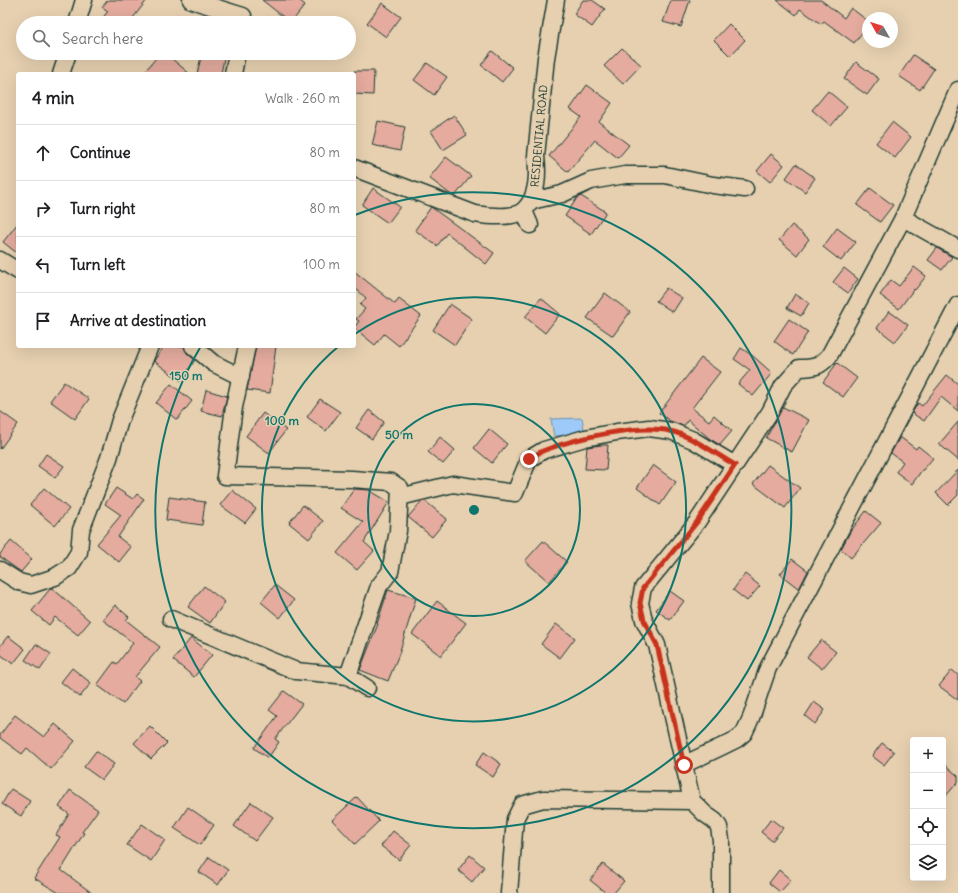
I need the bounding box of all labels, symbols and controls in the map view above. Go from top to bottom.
north arrow [862,12,898,48]
search box [16,16,356,60]
icon: search [30,27,52,49]
text: Search here [62,29,143,48]
street label: RESIDENTIAL ROAD [528,84,550,188]
text: 4 min [32,87,74,109]
text: Walk · 260 m [265,90,340,107]
icon: ahead [32,142,54,164]
text: Continue [70,143,131,162]
text: 80 m [309,144,340,161]
icon: right [32,198,54,220]
text: Turn right [70,199,135,218]
text: 80 m [309,200,340,217]
icon: left [32,254,54,276]
text: Turn left [70,255,125,274]
text: 100 m [303,256,340,273]
icon: arrive [32,310,54,332]
text: Arrive at destination [70,311,206,330]
text: 150 m [170,368,203,383]
text: 100 m [265,413,299,428]
text: 50 m [385,427,414,442]
route end [520,450,538,468]
centre of rings [467,503,481,517]
map controls [910,737,946,881]
button: + [910,737,946,773]
route start [675,756,693,774]
button: − [910,773,946,809]
button: locate [910,809,946,845]
button: layers [910,845,946,881]

